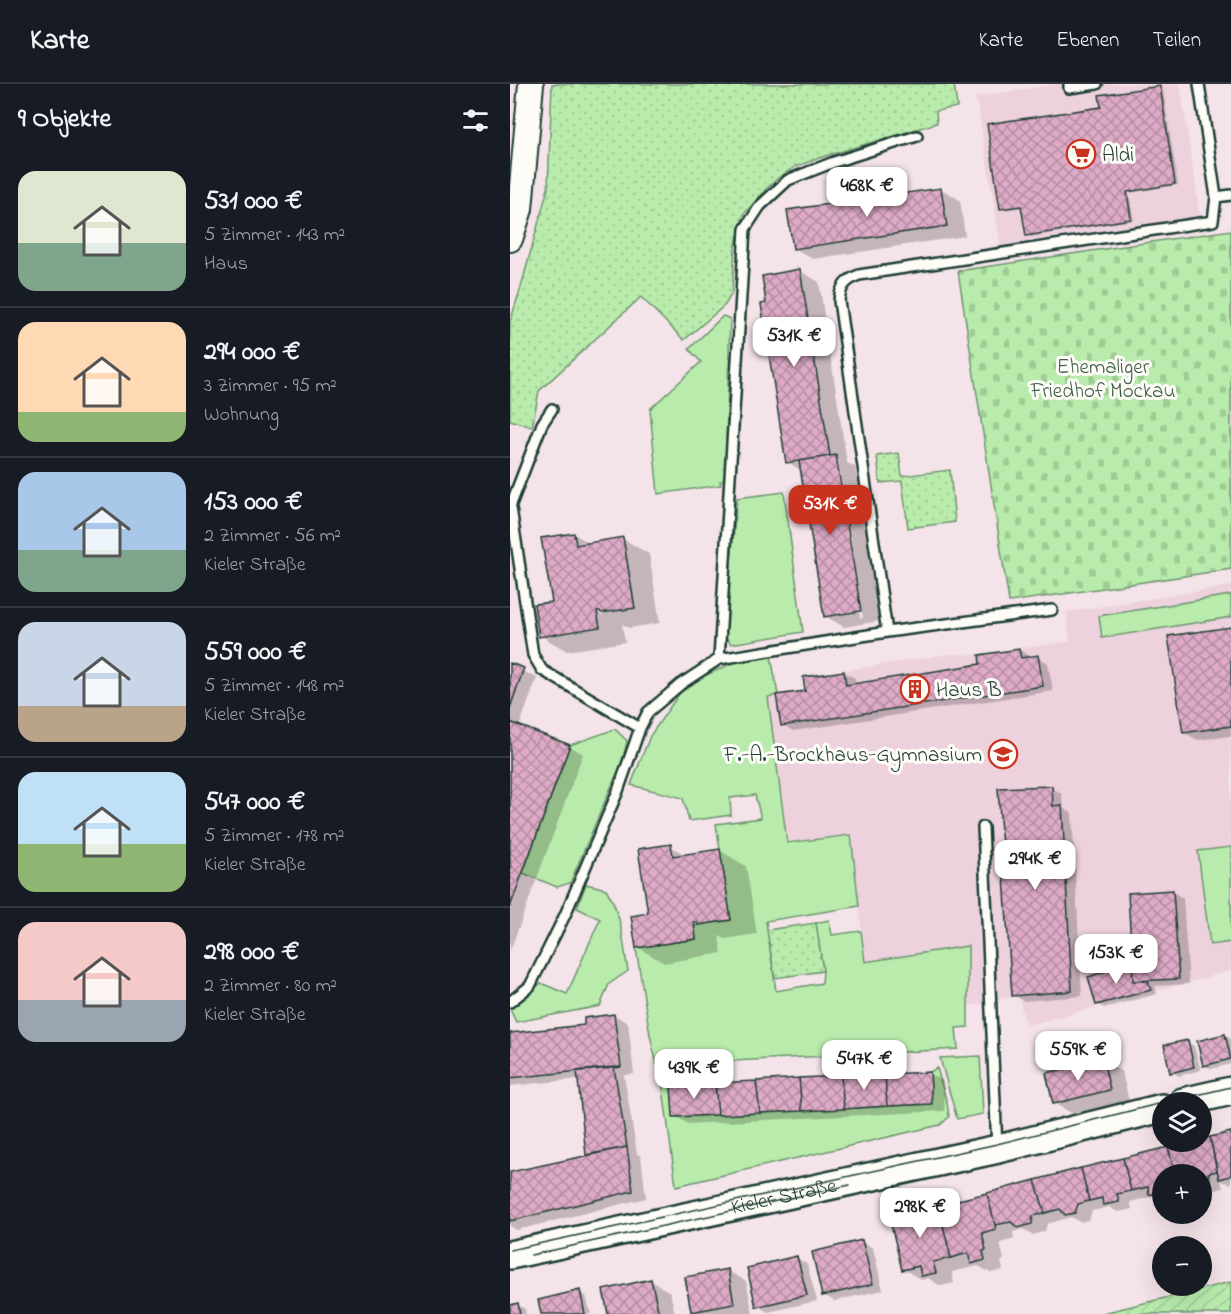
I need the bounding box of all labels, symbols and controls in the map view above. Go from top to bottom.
text: Karte [30,21,89,62]
text: Karte [979,26,1023,56]
text: Ebenen [1056,26,1119,56]
text: Teilen [1152,26,1201,56]
text: 9 Objekte [18,101,111,139]
icon: filters [459,104,492,137]
supermarket icon: Aldi [1065,138,1097,170]
place label: Aldi [1102,141,1134,171]
pin: 468K € [818,167,916,218]
text: 468K € [840,172,894,201]
text: 531 000 € [204,183,303,221]
icon: home [66,195,138,267]
text: 5 Zimmer · 143 m² [204,221,345,250]
text: Haus [204,250,248,279]
pin: 531K € [745,317,843,368]
text: 531K € [767,322,821,351]
text: 294 000 € [204,334,300,372]
icon: home [66,346,138,418]
park label: Ehemaliger Friedhof Mockau [1030,353,1175,407]
text: 3 Zimmer · 95 m² [204,372,337,401]
text: Wohnung [204,401,279,430]
text: 153 000 € [204,484,303,522]
pin: 531K € [781,485,879,536]
text: 531K € [803,490,857,519]
icon: home [66,496,138,568]
text: 2 Zimmer · 56 m² [204,522,341,551]
text: Kieler Straße [204,551,306,580]
text: 559 000 € [204,634,306,672]
icon: home [66,646,138,718]
text: 5 Zimmer · 148 m² [204,672,344,701]
building icon: Haus B [899,673,931,705]
place label: Haus B [936,676,1002,706]
text: Kieler Straße [204,701,306,730]
school or university icon: F.-A.-Brockhaus-Gymnasium [987,738,1019,770]
place label: F.-A.-Brockhaus-Gymnasium [723,741,982,773]
text: 547 000 € [204,784,305,822]
icon: home [66,796,138,868]
text: 5 Zimmer · 178 m² [204,822,344,851]
pin: 294K € [986,840,1084,891]
text: 294K € [1009,845,1061,874]
text: Kieler Straße [204,851,306,880]
text: 298 000 € [204,934,299,972]
pin: 153K € [1067,934,1165,985]
text: 153K € [1089,939,1143,968]
icon: home [66,946,138,1018]
text: 2 Zimmer · 80 m² [204,972,337,1001]
text: Kieler Straße [204,1001,306,1030]
pin: 559K € [1029,1031,1127,1082]
text: 559K € [1049,1036,1107,1065]
pin: 547K € [815,1040,913,1091]
text: 547K € [836,1045,892,1074]
pin: 439K € [645,1049,743,1100]
text: 439K € [668,1054,720,1083]
map controls [1152,1092,1212,1296]
button: layers [1152,1092,1212,1152]
button: + [1152,1164,1212,1224]
street label: Kieler Straße [729,1171,840,1224]
pin: 298K € [871,1188,969,1239]
text: 298K € [894,1193,946,1222]
button: − [1152,1236,1212,1296]

